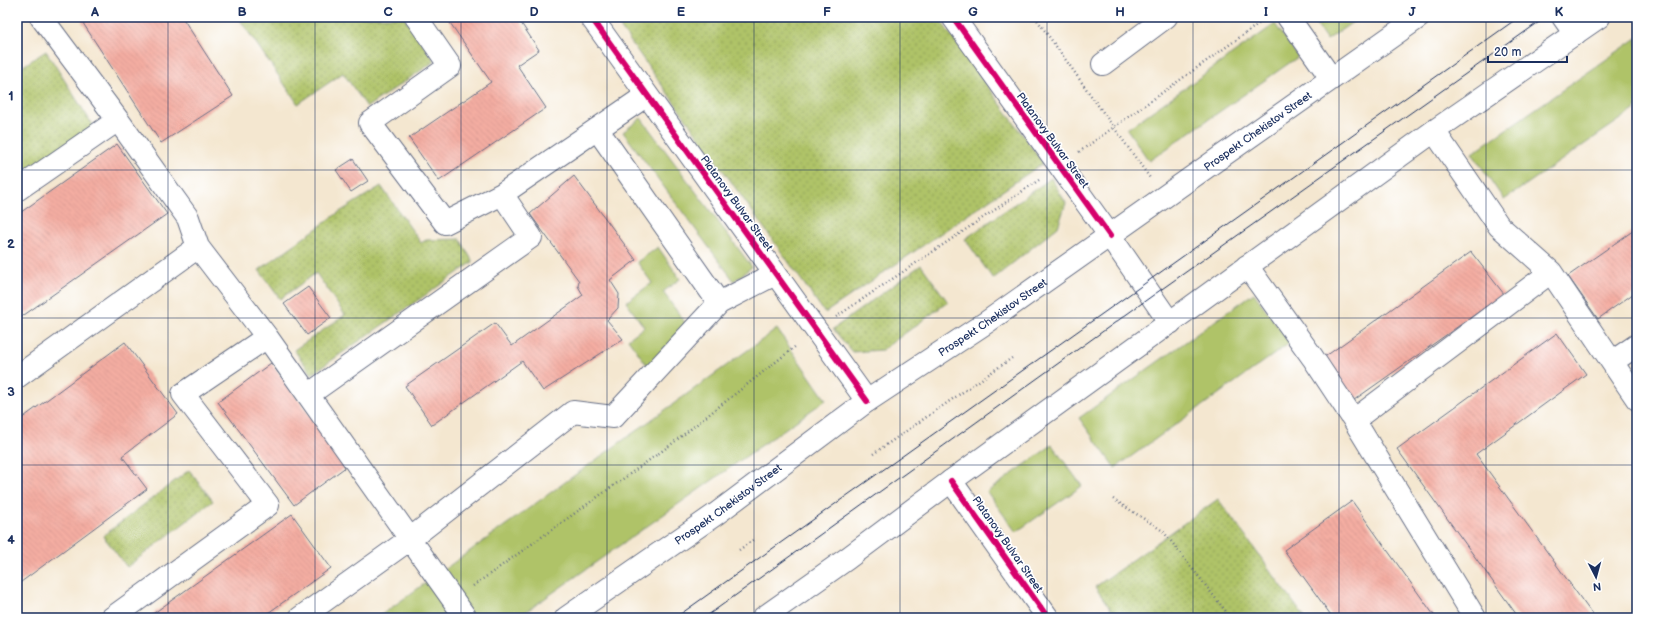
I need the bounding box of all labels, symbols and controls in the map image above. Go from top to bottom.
text: A [90,4,99,20]
text: B [237,4,247,20]
text: C [383,4,393,20]
text: D [529,4,539,20]
text: E [677,4,686,20]
text: F [823,4,831,20]
text: G [968,4,978,20]
text: H [1115,4,1125,20]
text: I [1264,4,1268,20]
text: J [1408,4,1416,20]
text: K [1555,4,1564,20]
scale bar [1488,38,1567,64]
text: 20 m [1494,45,1521,60]
text: 1 [8,88,14,104]
street label: Prospekt Chekistov Street [1201,89,1315,174]
street label: Platanovy Bulvar Street [1014,90,1092,191]
street label: Platanovy Bulvar Street [698,153,776,254]
text: 2 [7,236,15,252]
street label: Prospekt Chekistov Street [936,275,1050,359]
text: 3 [7,384,15,400]
street label: Prospekt Chekistov Street [672,461,785,548]
street label: Platanovy Bulvar Street [969,494,1046,595]
text: 4 [7,532,15,548]
north arrow [1576,557,1616,597]
text: N [1592,580,1602,593]

